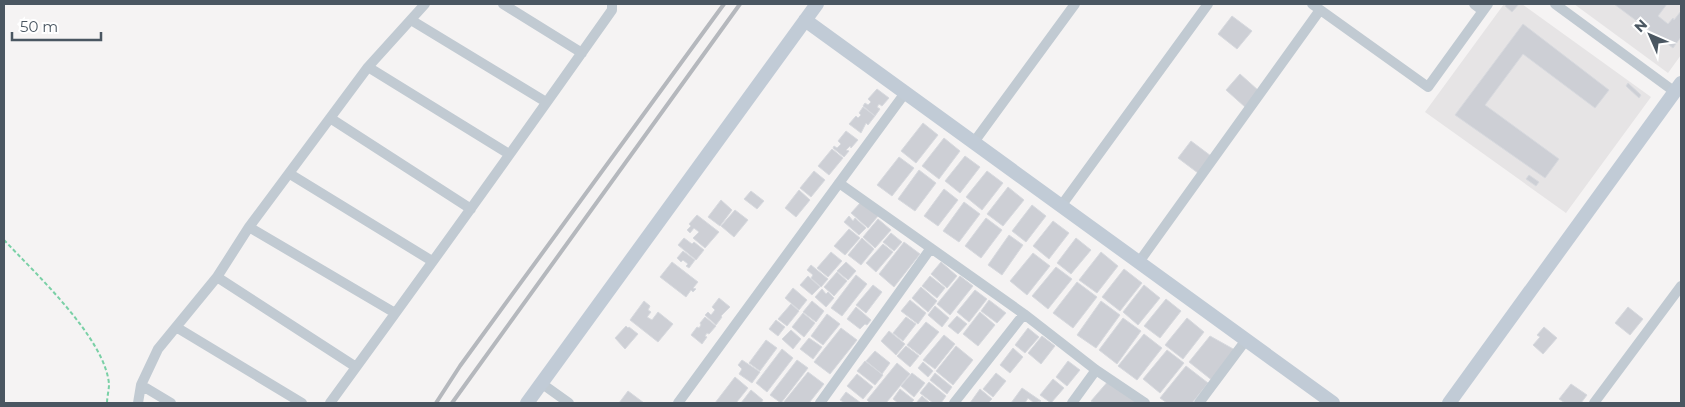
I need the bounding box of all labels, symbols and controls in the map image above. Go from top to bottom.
scale bar [12,10,101,42]
north arrow [1625,10,1675,60]
text: N [1630,15,1651,36]
text: 50 m [20,17,58,36]

